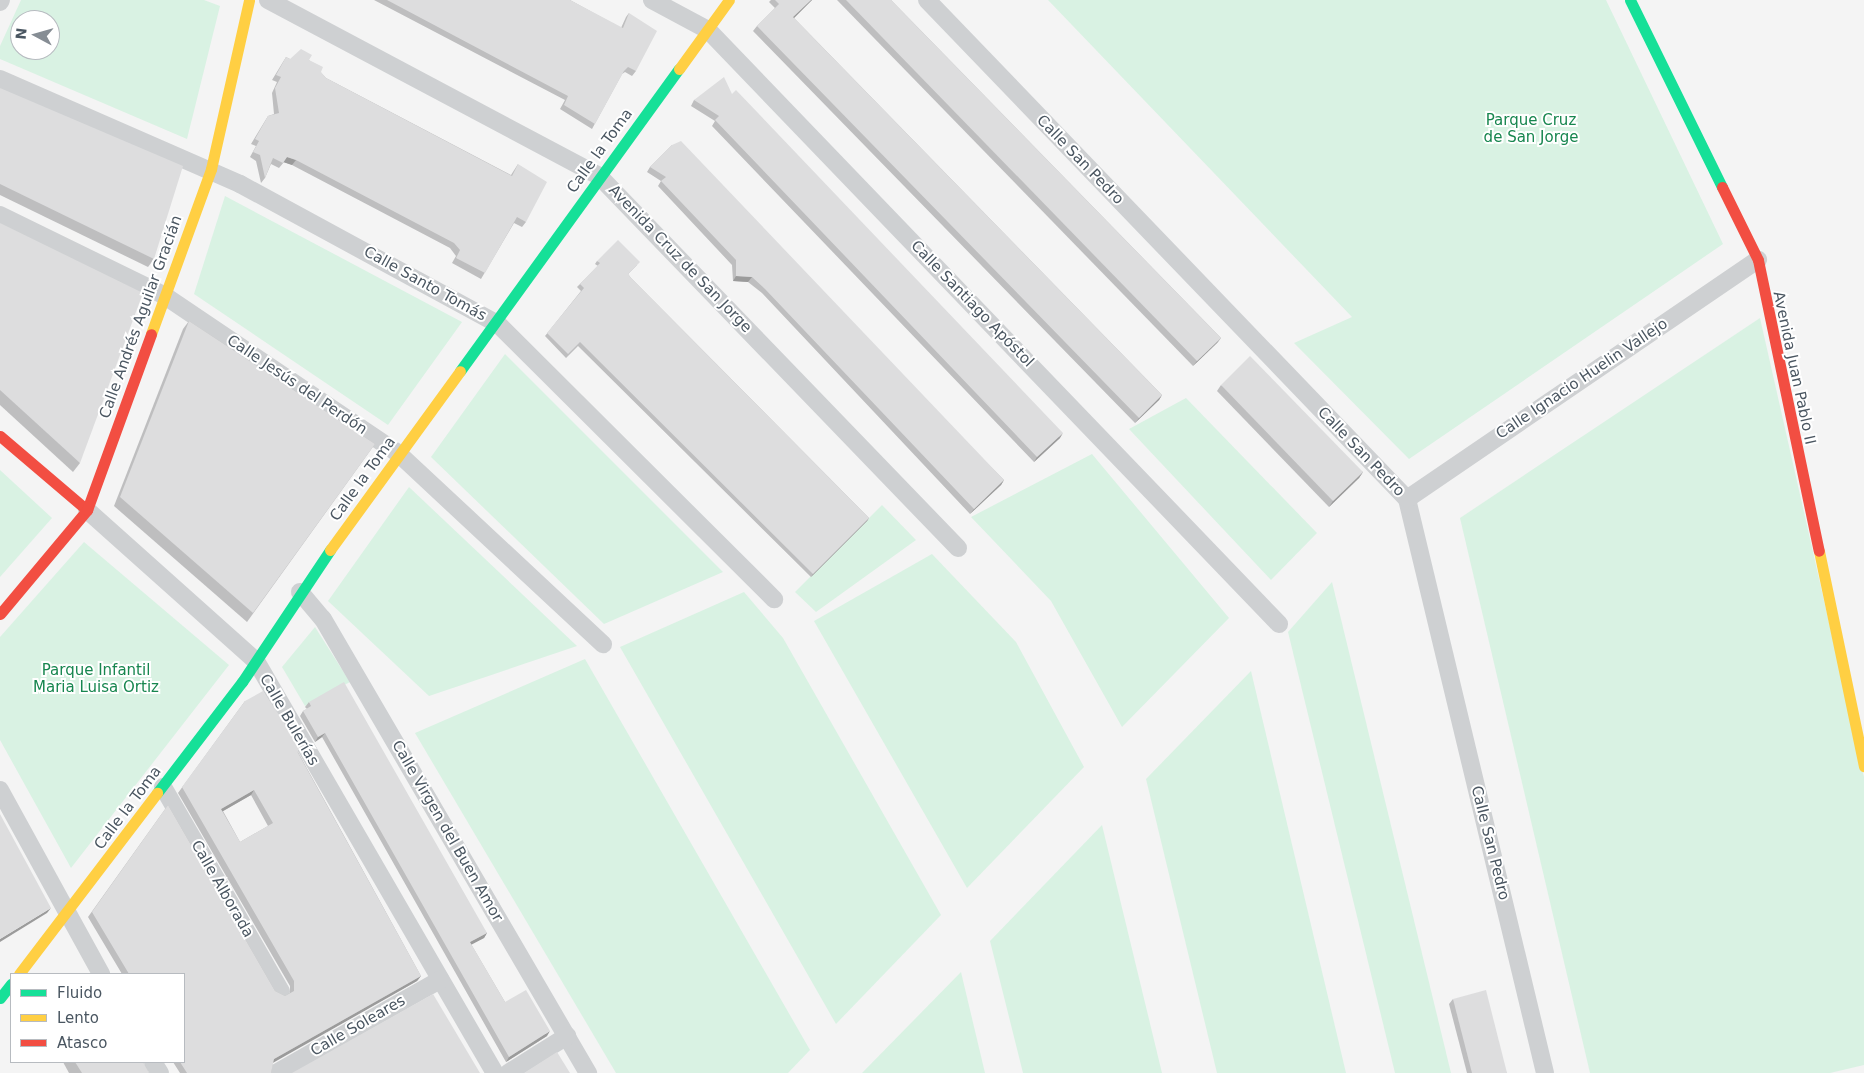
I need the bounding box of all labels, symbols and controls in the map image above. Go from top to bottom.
north arrow [10,10,60,60]
text: N [13,27,30,40]
street label: Calle la Toma [563,105,637,197]
park label: Parque Cruz de San Jorge [1484,111,1578,146]
street label: Calle San Pedro [1033,112,1127,208]
street label: Avenida Cruz de San Jorge [605,181,755,337]
street label: Calle Andrés Aguilar Gracián [96,213,186,421]
street label: Calle Santiago Apóstol [907,237,1037,371]
street label: Calle Santo Tomás [361,243,489,325]
street label: Avenida Juan Pablo II [1769,290,1819,446]
street label: Calle Ignacio Huelin Vallejo [1493,315,1671,443]
street label: Calle Jesús del Perdón [224,331,370,439]
street label: Calle San Pedro [1314,404,1408,500]
street label: Calle la Toma [326,433,400,525]
park label: Parque Infantil Maria Luisa Ortiz [33,661,159,696]
street label: Calle Bulerías [256,671,322,769]
street label: Calle Virgen del Buen Amor [388,737,506,925]
street label: Calle la Toma [91,763,165,853]
street label: Calle San Pedro [1467,784,1513,902]
street label: Calle Alborada [187,837,257,941]
legend [10,973,185,1063]
text: Fluido [57,984,102,1002]
street label: Calle Soleares [308,992,408,1060]
text: Lento [57,1009,99,1027]
text: Atasco [57,1034,107,1052]

